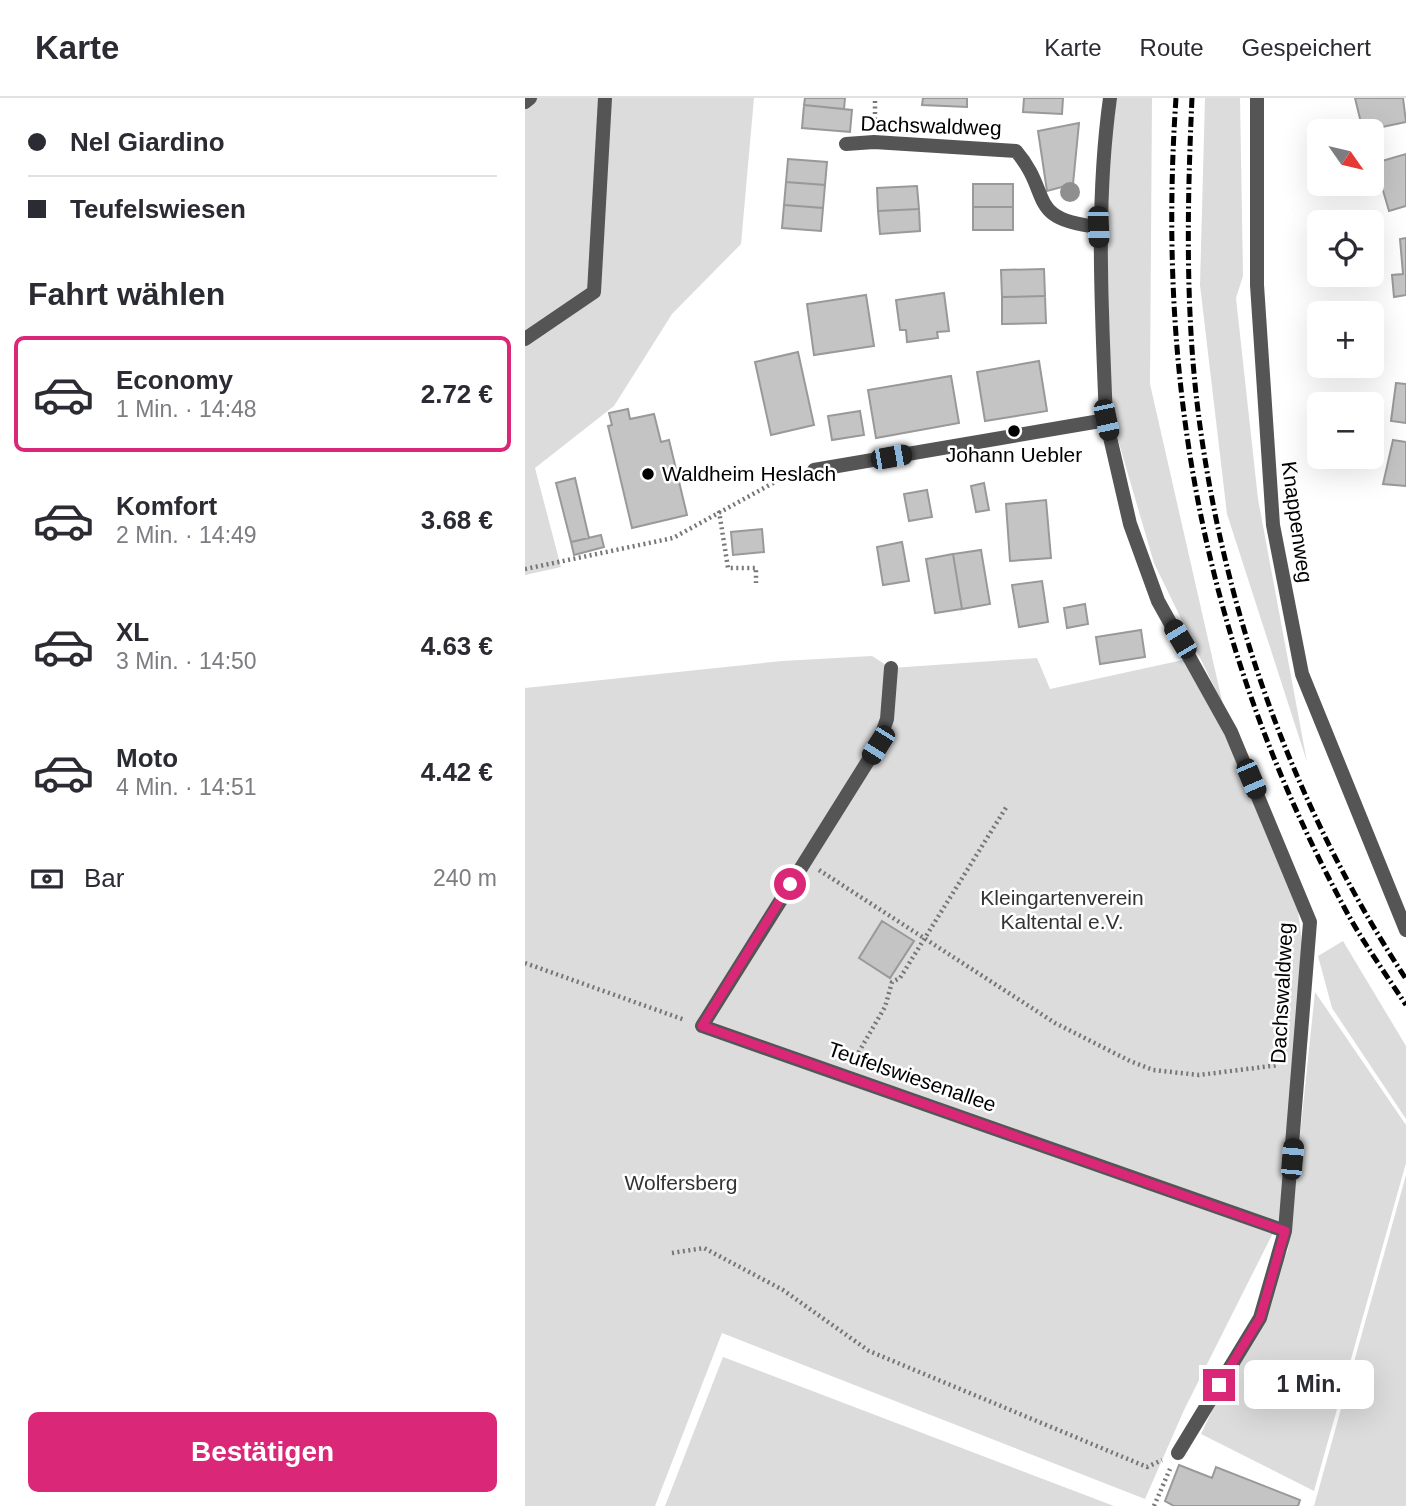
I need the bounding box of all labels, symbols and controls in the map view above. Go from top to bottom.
text: Karte [35,29,119,66]
text: Karte [1044,34,1102,61]
text: Route [1140,34,1204,61]
text: Gespeichert [1242,34,1371,61]
street label: Dachswaldweg [860,112,1002,139]
north arrow [1307,119,1384,196]
map controls [1307,119,1384,469]
text: Nel Giardino [70,127,225,157]
text: Teufelswiesen [70,194,246,224]
car [1087,206,1110,248]
button: locate [1307,210,1384,287]
text: Fahrt wählen [28,276,225,312]
button: + [1307,301,1384,378]
icon: car [32,363,95,426]
text: Economy [116,365,233,395]
text: 2.72 € [421,379,493,409]
button: − [1307,392,1384,469]
text: 1 Min. · 14:48 [116,396,257,422]
car [1092,397,1121,443]
marker: Johann Uebler [1006,423,1022,439]
car [869,443,914,471]
place label: Johann Uebler [946,443,1082,466]
street label: Knappenweg [1278,460,1317,584]
place label: Waldheim Heslach [662,462,836,485]
marker: Waldheim Heslach [640,466,656,482]
icon: car [32,489,95,552]
text: Komfort [116,491,217,521]
text: 3.68 € [421,505,493,535]
text: 2 Min. · 14:49 [116,522,257,548]
icon: car [32,615,95,678]
car [1161,616,1200,662]
text: XL [116,617,149,647]
text: 4.63 € [421,631,493,661]
text: 3 Min. · 14:50 [116,648,257,674]
car [858,722,899,768]
icon: car [32,741,95,804]
text: Moto [116,743,178,773]
car [1234,756,1269,802]
text: 4.42 € [421,757,493,787]
text: 4 Min. · 14:51 [116,774,257,800]
icon: cash [28,860,66,898]
text: Bar [84,863,124,893]
text: 240 m [433,865,497,891]
route start [774,868,806,900]
park label: Kleingartenverein Kaltental e.V. [980,886,1144,933]
street label: Dachswaldweg [1266,922,1297,1064]
street label: Teufelswiesenallee [825,1037,999,1116]
car [1280,1137,1305,1181]
park label: Wolfersberg [625,1171,737,1194]
callout: 1 Min. [1243,1360,1373,1410]
route end [1203,1369,1235,1401]
text: 1 Min. [1276,1371,1342,1397]
button: Bestätigen [28,1412,497,1492]

